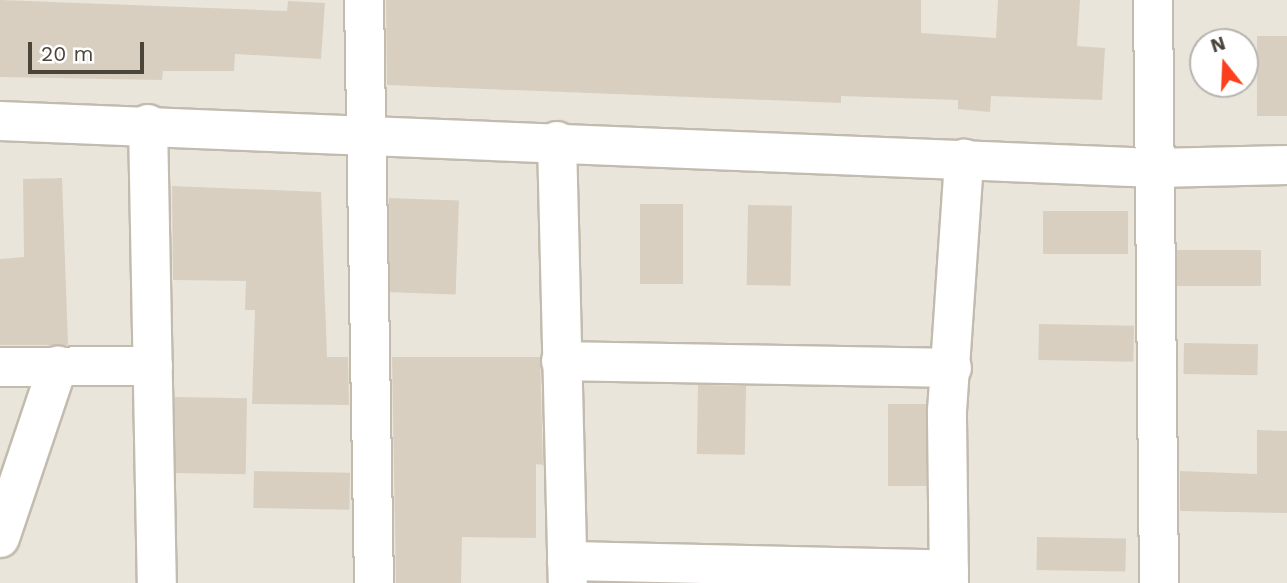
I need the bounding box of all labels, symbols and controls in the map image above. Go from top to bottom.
scale bar [32,28,147,72]
north arrow [1189,28,1259,98]
text: N [1208,31,1228,58]
text: 20 m [41,41,93,66]

